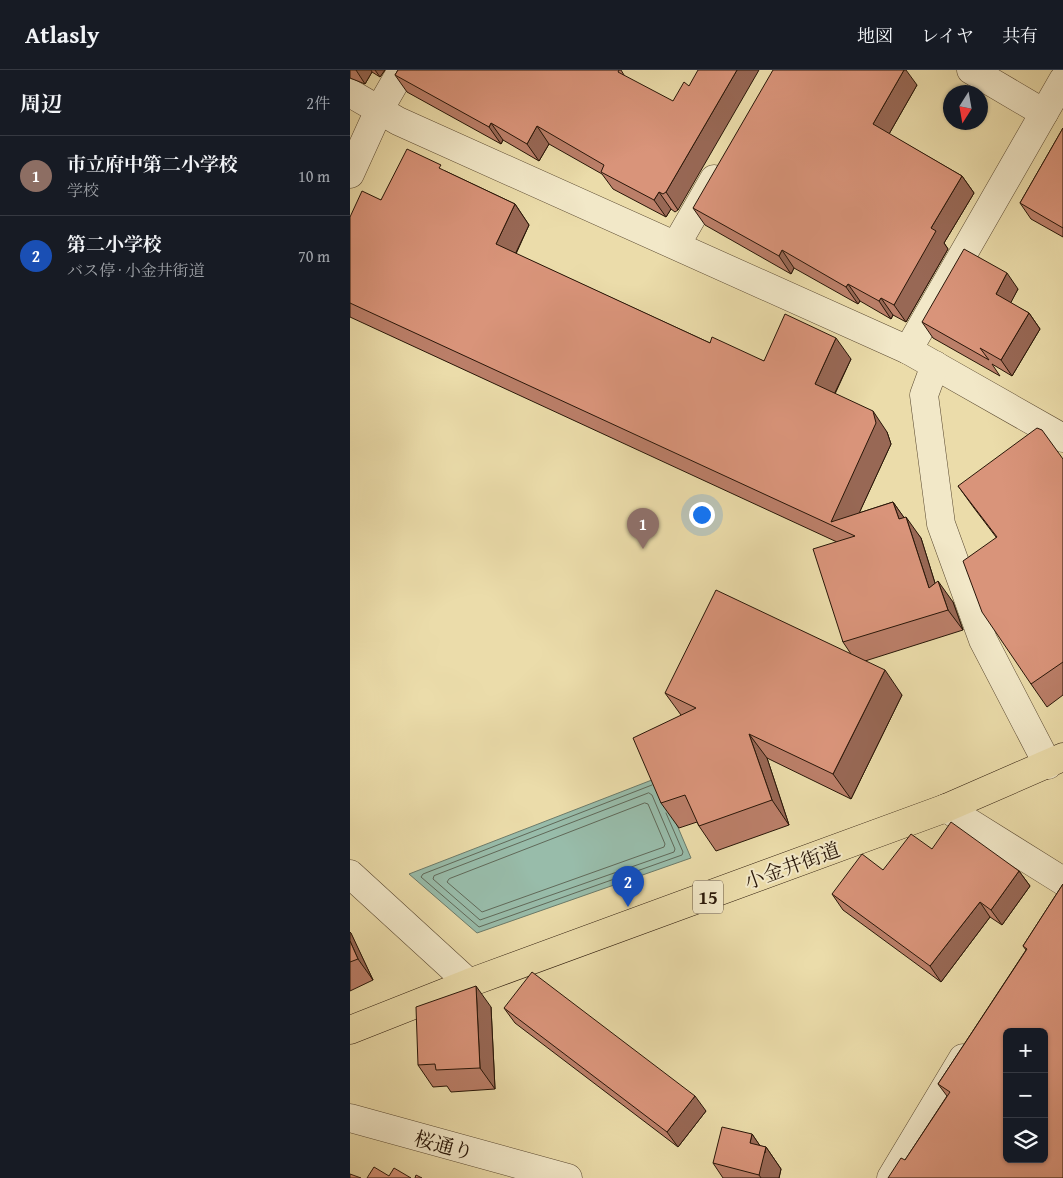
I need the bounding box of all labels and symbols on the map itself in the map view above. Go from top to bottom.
north arrow [943,85,988,130]
your location [689,502,715,528]
pin: 1 [627,508,659,549]
street label: 小金井街道 [740,834,844,896]
pin: 2 [612,866,644,907]
road number: 15 [693,880,723,914]
street label: 桜通り [411,1123,477,1167]

